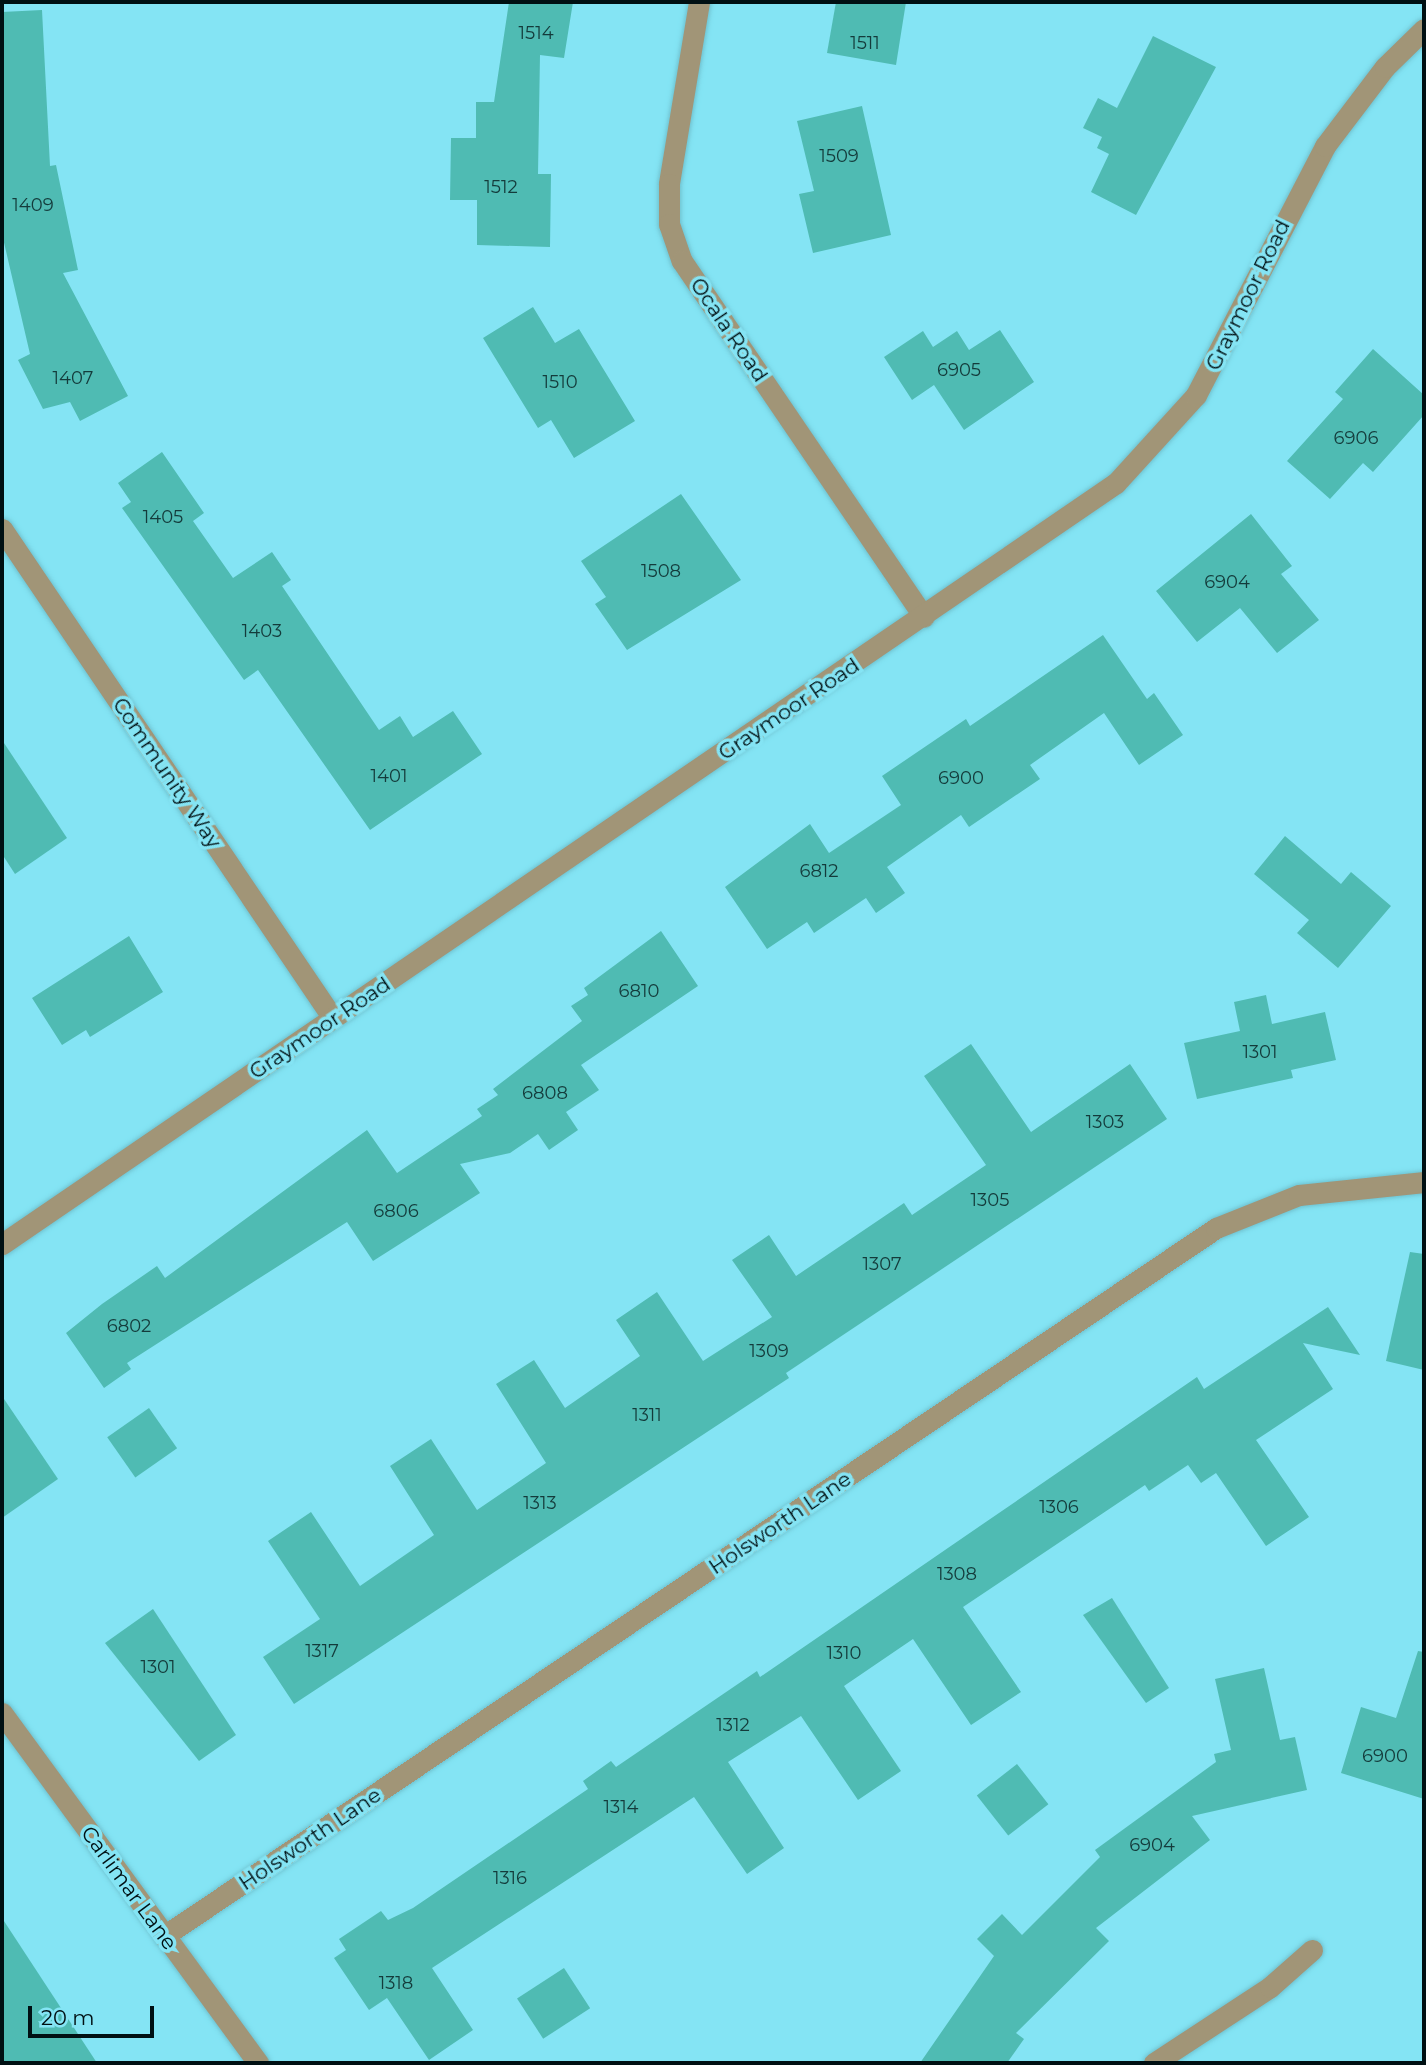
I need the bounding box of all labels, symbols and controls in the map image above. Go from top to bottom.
house number: 1514 [518,22,554,44]
house number: 1511 [850,32,880,54]
house number: 1509 [819,145,859,167]
house number: 1512 [484,176,518,198]
house number: 1409 [12,194,54,216]
street label: Graymoor Road [1201,216,1295,374]
street label: Ocala Road [685,273,773,387]
house number: 6905 [937,359,981,381]
house number: 1407 [53,367,93,389]
house number: 1510 [542,371,578,393]
house number: 6906 [1334,427,1378,449]
house number: 1405 [143,506,183,528]
house number: 1508 [641,560,681,582]
house number: 6904 [1204,571,1250,593]
house number: 1403 [242,620,282,642]
street label: Graymoor Road [714,653,864,765]
street label: Community Way [107,693,227,853]
house number: 1401 [371,765,407,787]
house number: 6900 [938,767,984,789]
house number: 6812 [799,860,839,882]
street label: Graymoor Road [245,972,395,1084]
house number: 6810 [619,980,659,1002]
house number: 1301 [1242,1041,1278,1063]
house number: 6808 [522,1082,568,1104]
house number: 1303 [1086,1111,1124,1133]
house number: 1305 [971,1189,1009,1211]
house number: 6806 [373,1200,419,1222]
house number: 1307 [862,1253,902,1275]
house number: 6802 [107,1315,151,1337]
house number: 1309 [749,1340,789,1362]
house number: 1311 [632,1404,662,1426]
street label: Holsworth Lane [704,1466,856,1580]
house number: 1313 [523,1492,557,1514]
house number: 1306 [1039,1496,1079,1518]
house number: 1308 [937,1563,977,1585]
house number: 1317 [305,1640,339,1662]
house number: 1310 [826,1642,862,1664]
house number: 1301 [140,1656,176,1678]
house number: 1312 [716,1714,750,1736]
house number: 6900 [1362,1745,1408,1767]
street label: Holsworth Lane [234,1782,386,1896]
house number: 1314 [603,1796,639,1818]
street label: Carlimar Lane [76,1821,182,1955]
house number: 6904 [1129,1834,1175,1856]
house number: 1316 [493,1867,527,1889]
house number: 1318 [379,1972,413,1994]
scale bar [32,1992,158,2036]
text: 20 m [41,2005,95,2030]

